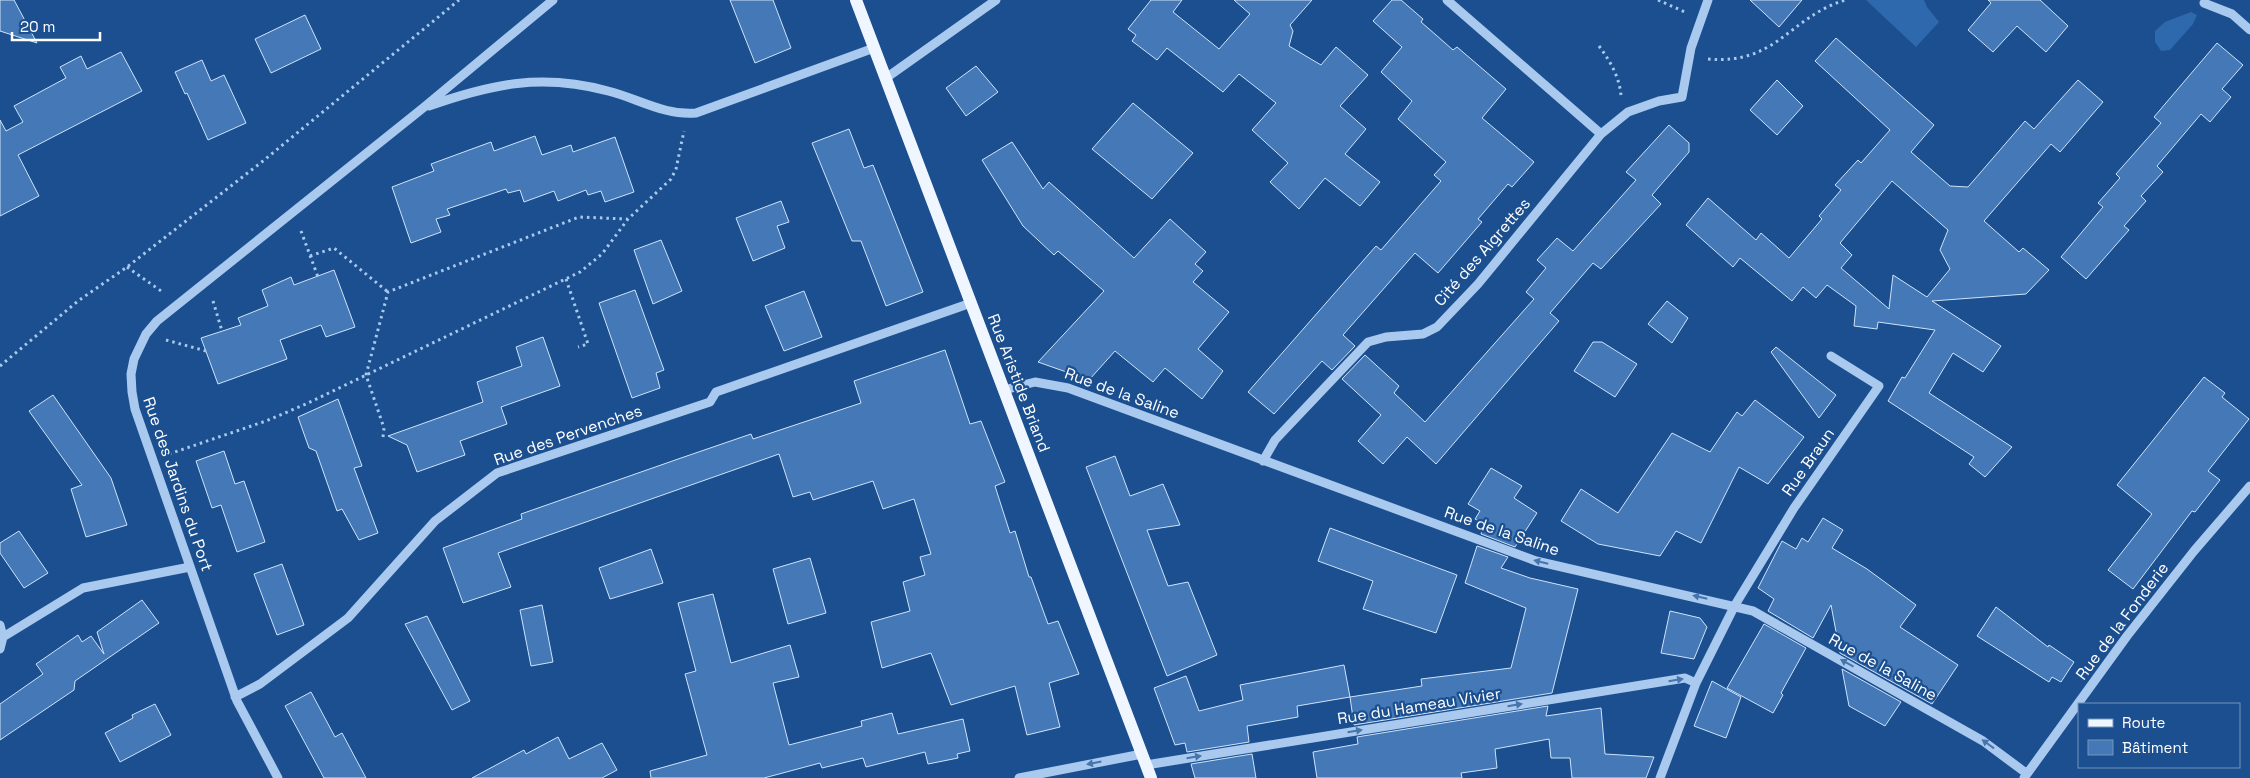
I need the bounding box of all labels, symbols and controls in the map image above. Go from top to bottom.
scale bar [12,10,100,42]
text: 20 m [20,17,55,36]
street label: Cité des Aigrettes [1429,193,1535,311]
street label: Rue Aristide Briand [983,311,1055,455]
street label: Rue de la Saline [1062,362,1182,424]
street label: Rue des Jardins du Port [138,394,218,574]
street label: Rue des Pervenches [491,400,645,470]
street label: Rue Braun [1777,424,1839,500]
street label: Rue de la Saline [1442,501,1562,561]
one-way arrow [1533,558,1549,566]
street label: Rue de la Fonderie [2071,558,2173,684]
one-way arrow [1692,593,1707,601]
street label: Rue de la Saline [1825,629,1941,705]
one-way arrow [1840,659,1853,668]
one-way arrow [1668,675,1684,683]
street label: Rue du Hameau Vivier [1336,683,1502,729]
one-way arrow [1507,701,1523,709]
legend [2078,703,2240,768]
text: Route [2122,713,2166,732]
one-way arrow [1347,727,1363,735]
text: Bâtiment [2122,738,2188,757]
one-way arrow [1981,739,1994,749]
one-way arrow [1186,752,1202,760]
one-way arrow [1087,759,1102,767]

